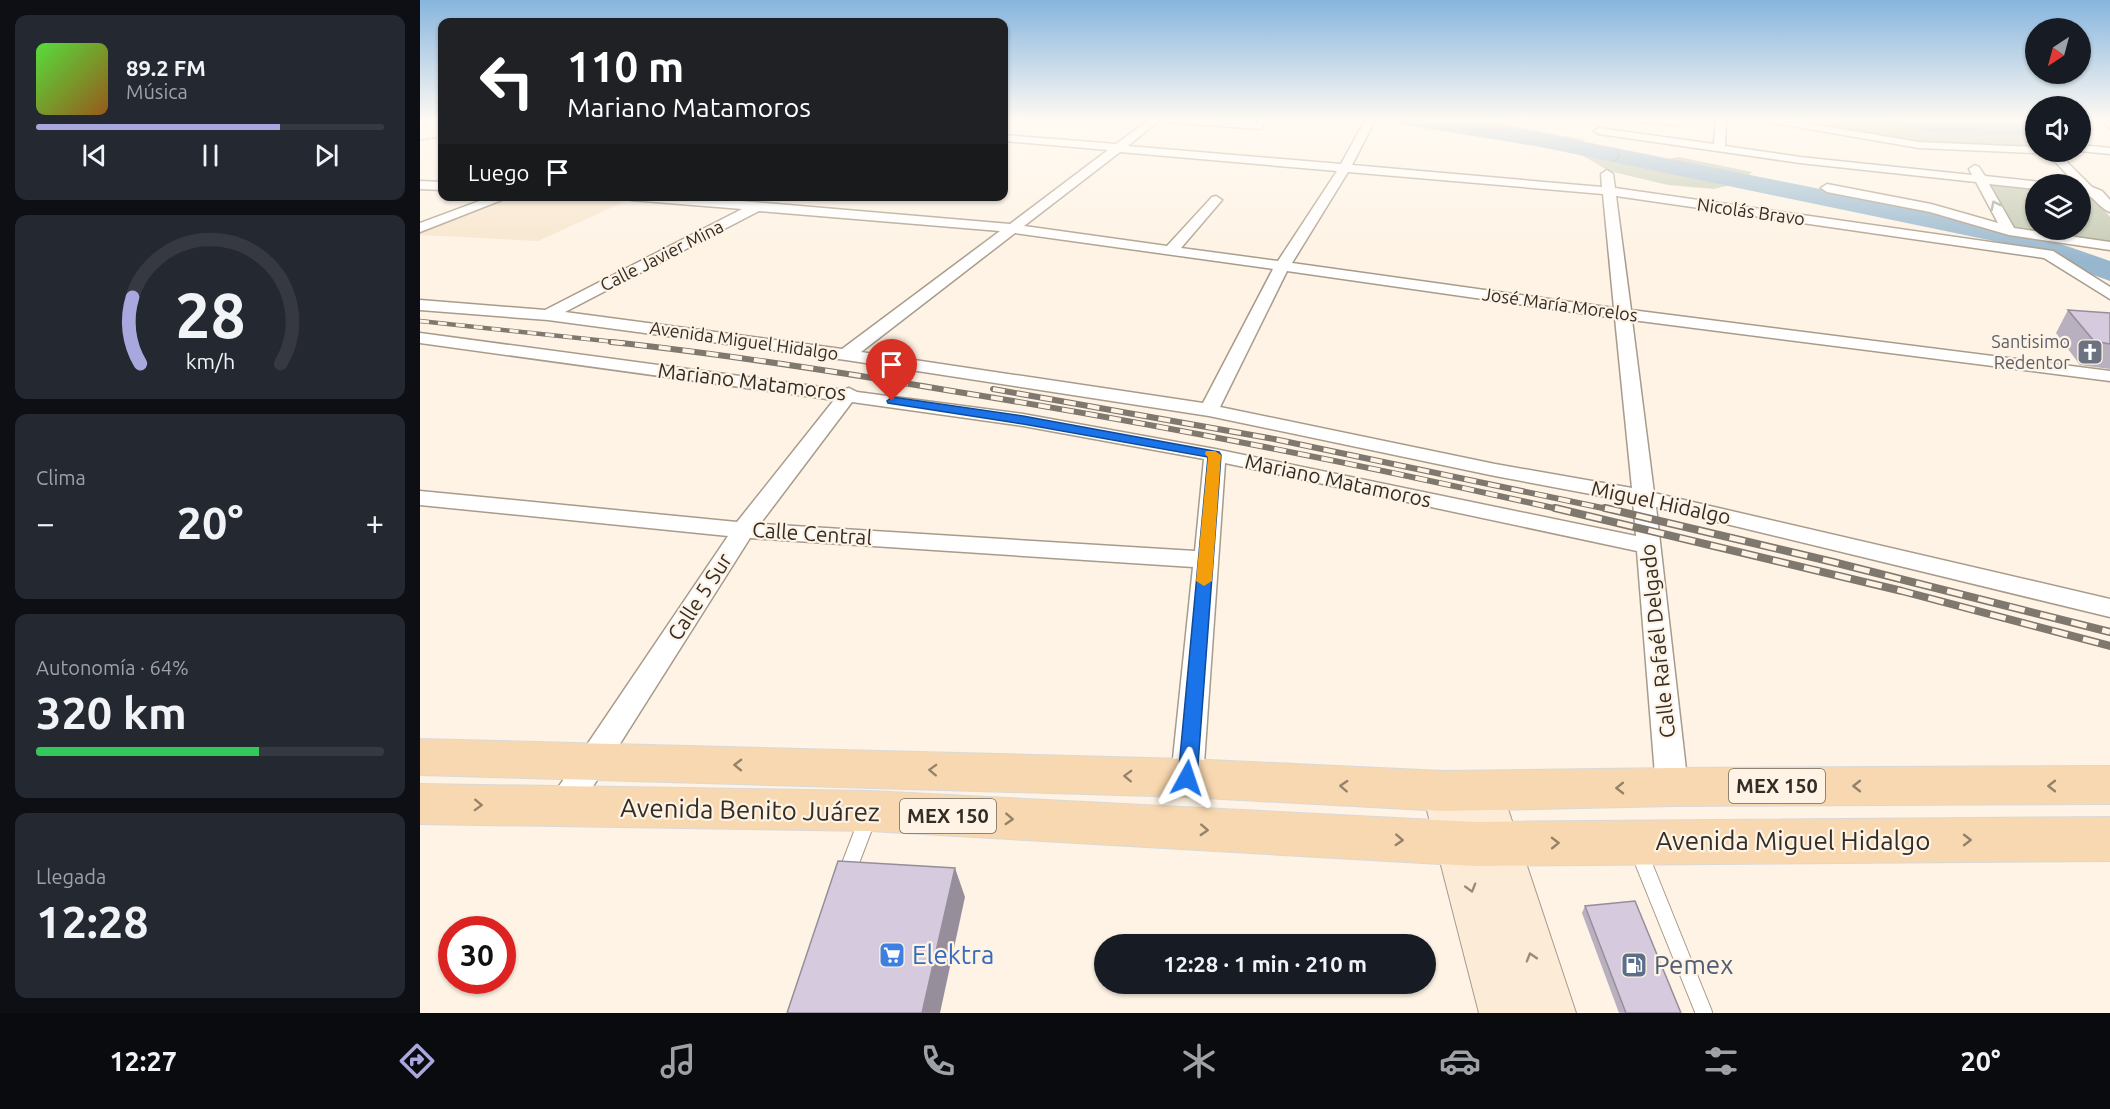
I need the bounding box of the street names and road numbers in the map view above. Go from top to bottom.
street label: Nicolás Bravo [1696,194,1806,228]
street label: Calle Javier Mina [597,215,726,295]
street label: José María Morelos [1481,283,1639,325]
street label: Avenida Miguel Hidalgo [648,317,840,363]
street label: Mariano Matamoros [656,358,848,404]
street label: Mariano Matamoros [1243,449,1434,511]
street label: Miguel Hidalgo [1589,476,1733,529]
street label: Calle Central [751,517,873,549]
street label: Calle Rafaél Delgado [1635,543,1679,739]
street label: Calle 5 Sur [662,548,736,644]
road number: MEX 150 [1729,769,1825,803]
street label: Avenida Benito Juárez [620,793,880,826]
road number: MEX 150 [900,799,996,833]
street label: Avenida Miguel Hidalgo [1655,826,1931,855]

